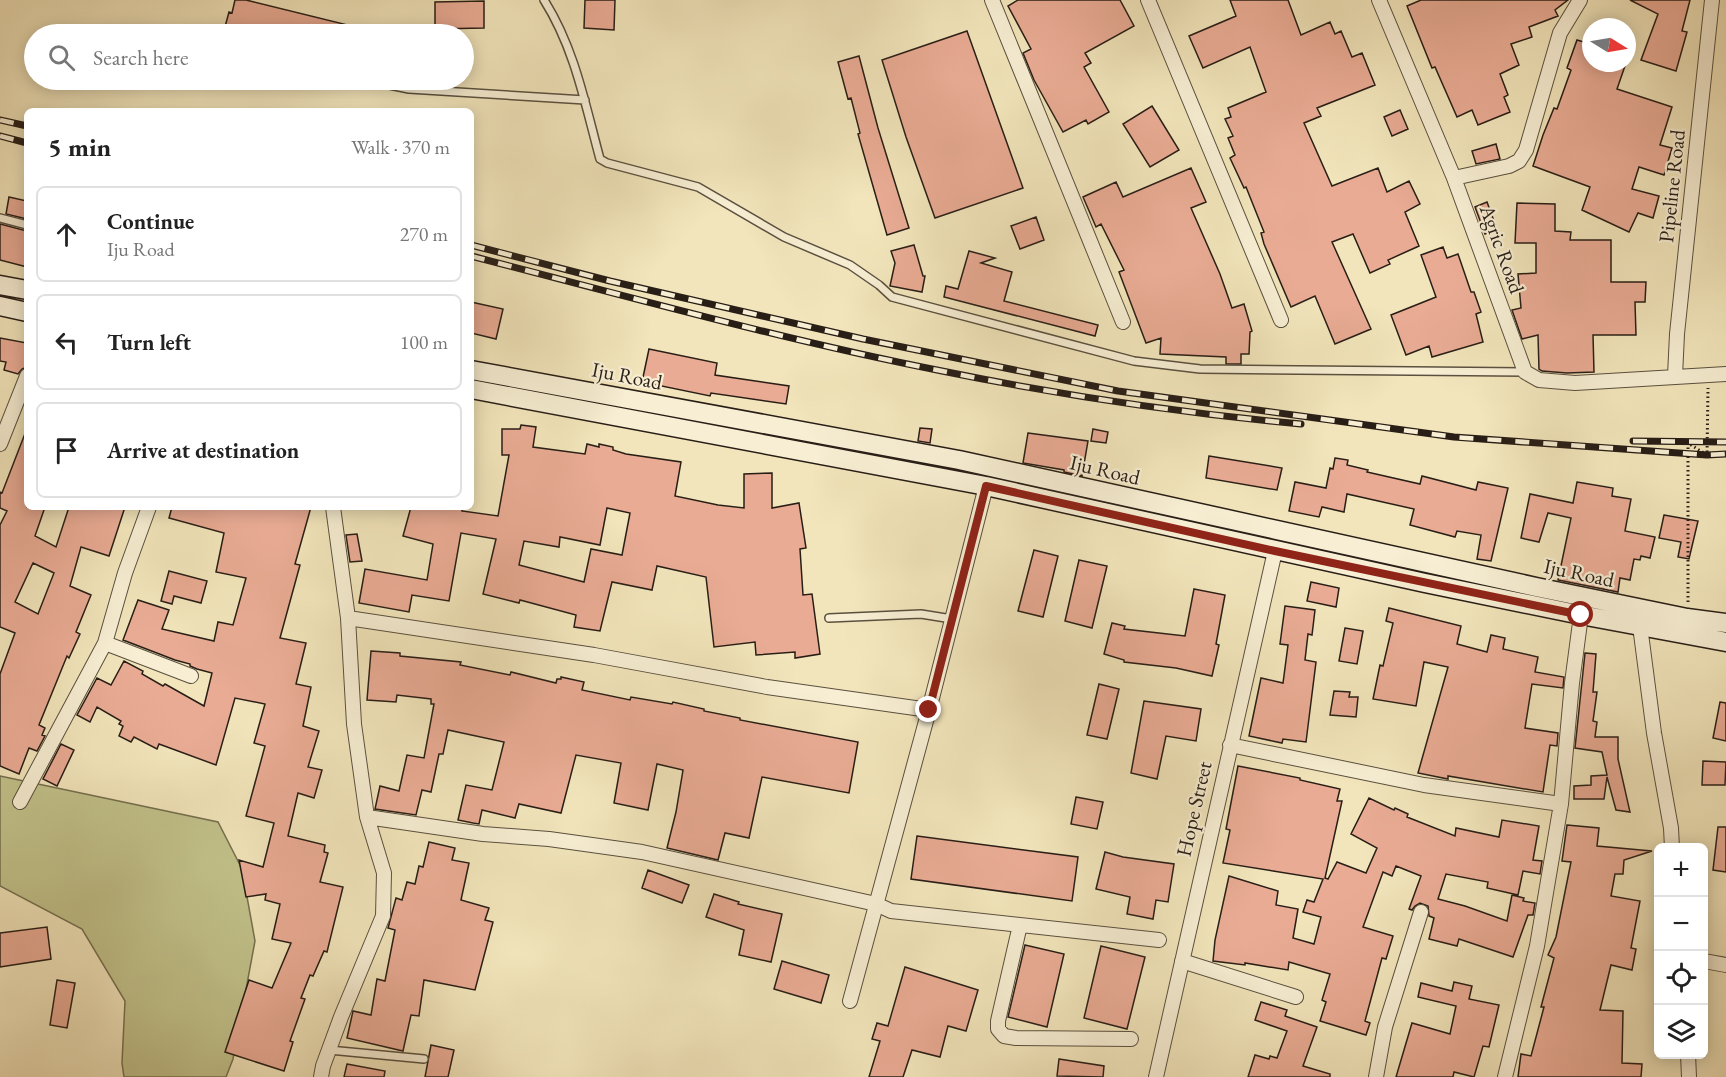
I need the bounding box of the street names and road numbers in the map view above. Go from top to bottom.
street label: Pipeline Road [1652,128,1691,244]
street label: Agric Road [1474,200,1531,297]
street label: Iju Road [590,355,665,396]
street label: Iju Road [1067,448,1143,491]
street label: Iju Road [1542,552,1617,593]
street label: Hope Street [1169,758,1218,859]

